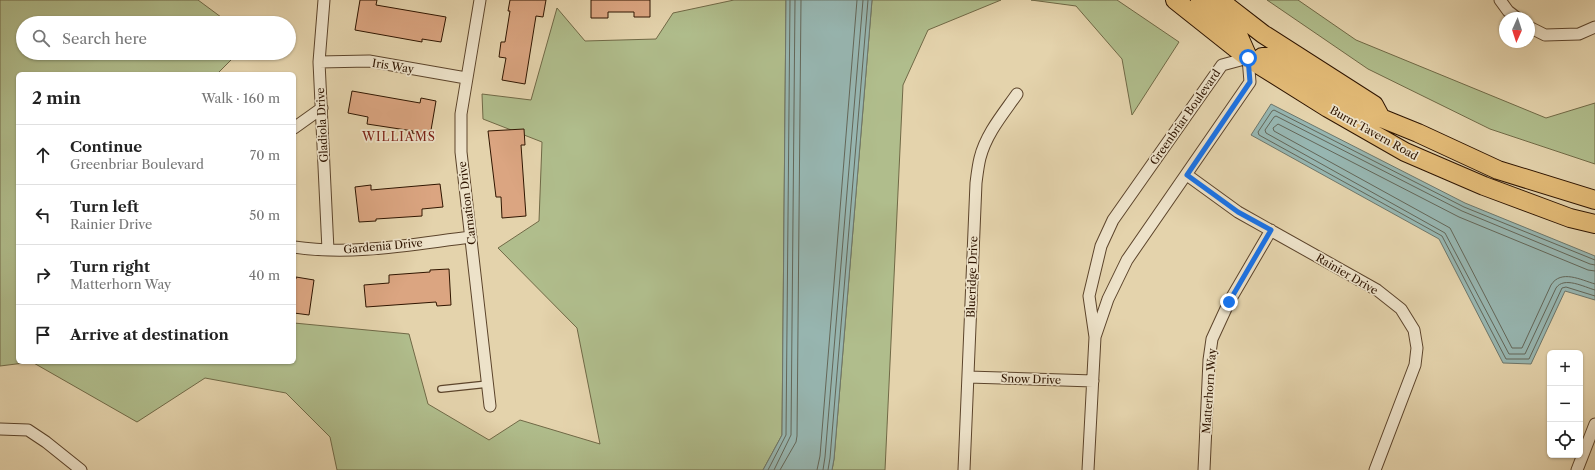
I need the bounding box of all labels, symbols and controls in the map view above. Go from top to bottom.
north arrow [1499,12,1535,48]
search box [16,16,296,60]
icon: search [30,27,52,49]
text: Search here [62,29,147,48]
route start [1239,49,1257,67]
street label: Iris Way [371,56,416,76]
street label: Greenbriar Boulevard [1147,66,1223,167]
street label: Gladiola Drive [313,87,331,163]
text: 2 min [32,88,81,108]
text: Walk · 160 m [201,90,280,106]
street label: Burnt Tavern Road [1327,103,1421,163]
district label: WILLIAMS [361,129,436,144]
text: Continue [70,137,142,156]
icon: ahead [32,144,54,166]
text: 70 m [250,147,280,163]
text: Greenbriar Boulevard [70,156,204,172]
street label: Carnation Drive [455,160,479,246]
text: Turn left [70,197,139,216]
icon: left [32,204,54,226]
text: 50 m [249,207,280,223]
text: Rainier Drive [70,216,152,232]
street label: Gardenia Drive [343,236,423,256]
street label: Blueridge Drive [964,236,980,318]
street label: Rainier Drive [1313,251,1381,297]
text: Turn right [70,257,150,276]
icon: right [32,264,54,286]
text: 40 m [249,267,280,283]
text: Matterhorn Way [70,276,171,292]
route end [1220,293,1238,311]
icon: arrive [32,324,54,346]
text: Arrive at destination [70,325,229,344]
street label: Matterhorn Way [1199,347,1219,434]
map controls [1547,350,1583,458]
button: + [1547,350,1583,386]
street label: Snow Drive [1001,371,1061,387]
button: − [1547,386,1583,422]
button: locate [1547,422,1583,458]

